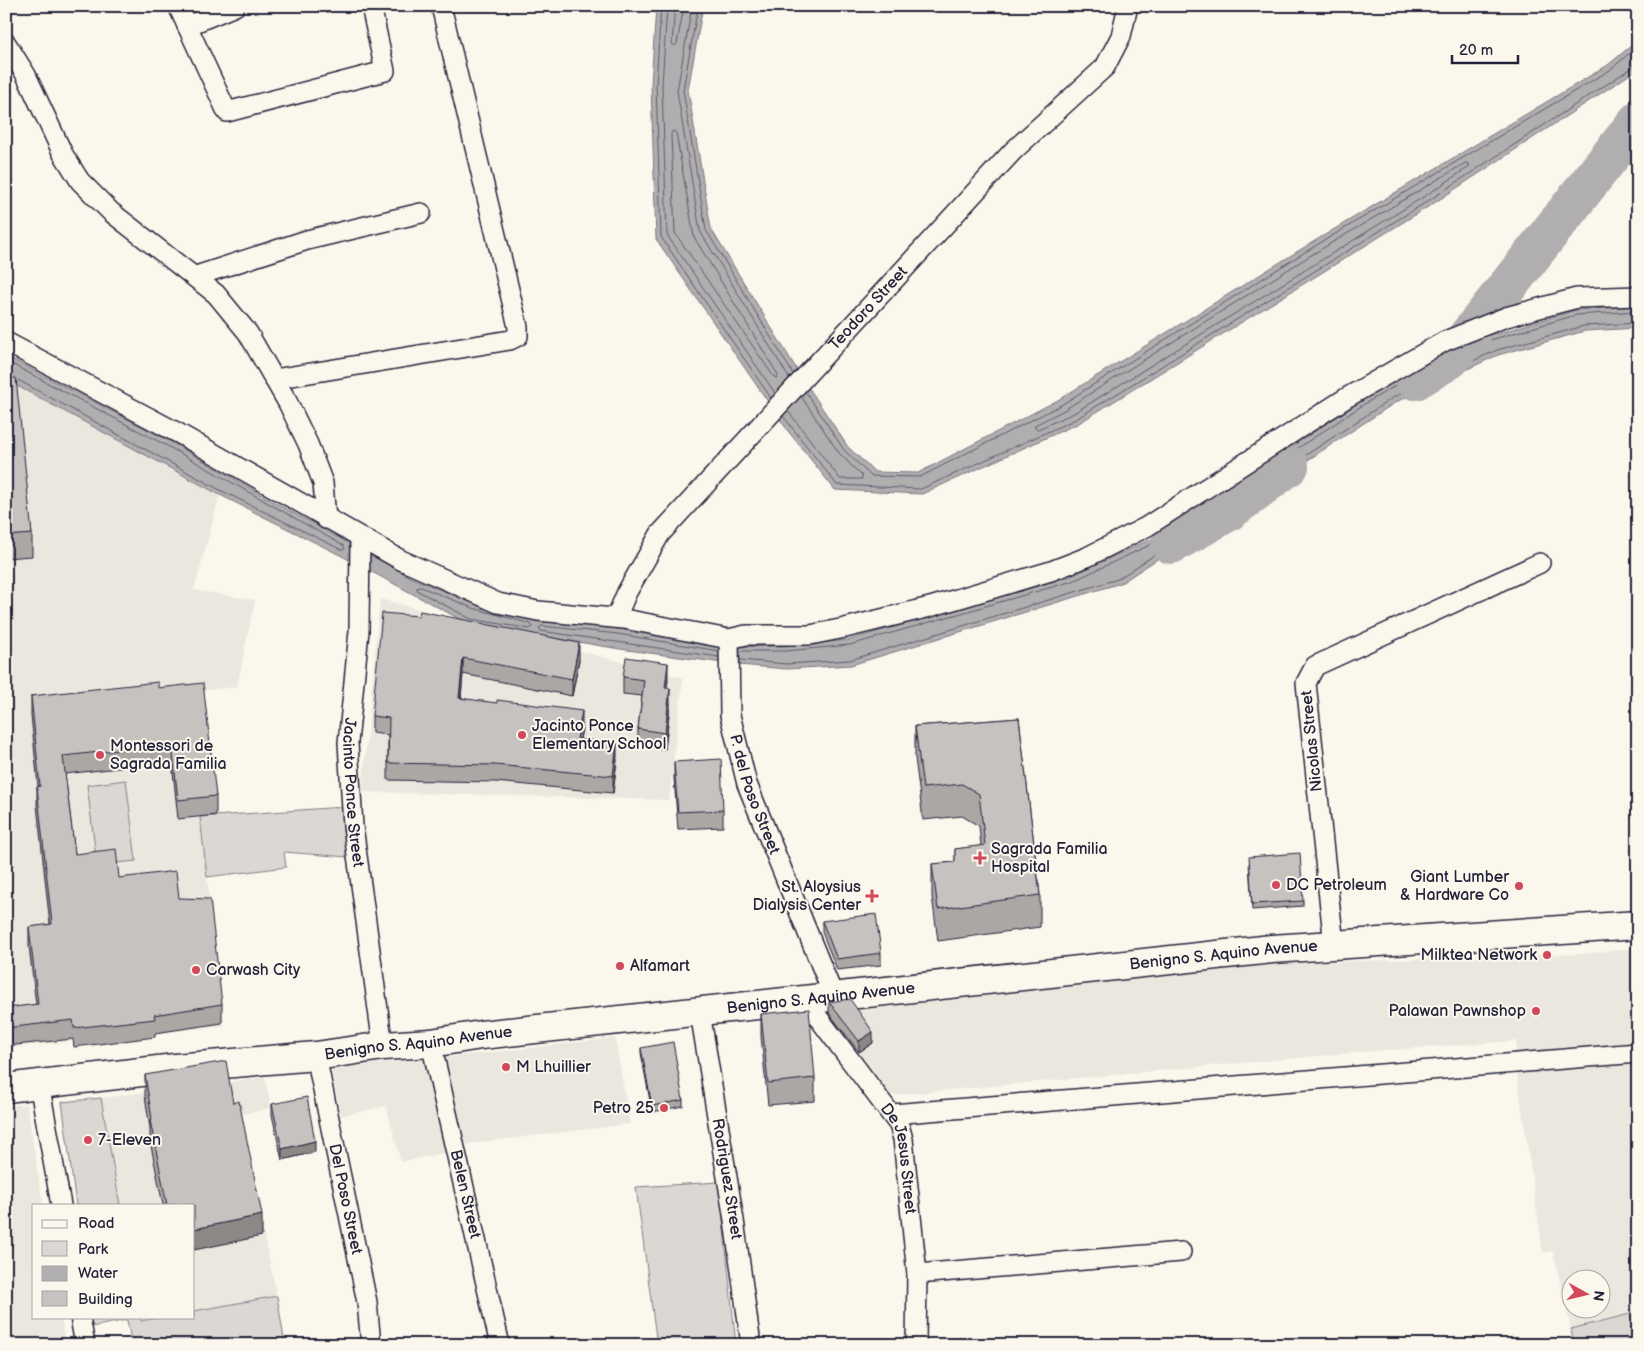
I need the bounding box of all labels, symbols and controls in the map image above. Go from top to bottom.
scale bar [1452,32,1518,64]
text: 20 m [1459,41,1493,60]
street label: Teodoro Street [825,262,912,354]
street label: Nicolas Street [1297,689,1327,793]
street label: Jacinto Ponce Street [339,717,368,868]
place label: Jacinto Ponce Elementary School [532,717,666,754]
marker: Jacinto Ponce Elementary School [516,729,528,741]
street label: P. del Poso Street [726,732,784,857]
place label: Montessori de Sagrada Familia [110,737,226,774]
marker: Montessori de Sagrada Familia [94,749,106,761]
place label: Sagrada Familia Hospital [991,840,1107,877]
marker: Sagrada Familia Hospital [973,851,987,865]
place label: Giant Lumber & Hardware Co [1400,868,1509,905]
place label: DC Petroleum [1286,876,1387,895]
place label: St. Aloysius Dialysis Center [752,878,861,915]
marker: DC Petroleum [1270,879,1282,891]
marker: Giant Lumber & Hardware Co [1513,880,1525,892]
marker: St. Aloysius Dialysis Center [865,889,879,903]
street label: Benigno S. Aquino Avenue [1128,936,1319,974]
place label: Milktea Network [1421,946,1537,965]
marker: Milktea Network [1541,949,1553,961]
place label: Alfamart [630,957,690,976]
marker: Alfamart [614,960,626,972]
place label: Carwash City [206,961,301,980]
marker: Carwash City [190,964,202,976]
street label: Benigno S. Aquino Avenue [726,978,916,1018]
place label: Palawan Pawnshop [1389,1002,1526,1021]
marker: Palawan Pawnshop [1530,1005,1542,1017]
street label: Benigno S. Aquino Avenue [323,1022,514,1064]
place label: M Lhuillier [516,1058,591,1077]
marker: M Lhuillier [500,1061,512,1073]
place label: Petro 25 [593,1099,654,1118]
street label: De Jesus Street [877,1099,920,1215]
marker: Petro 25 [658,1102,670,1114]
street label: Rodriguez Street [708,1117,746,1241]
place label: 7-Eleven [98,1131,161,1150]
marker: 7-Eleven [82,1134,94,1146]
street label: Del Poso Street [325,1142,366,1256]
street label: Belen Street [446,1148,485,1240]
legend [32,1204,195,1318]
text: Road [78,1214,114,1233]
text: Park [78,1240,109,1259]
text: Water [78,1264,118,1283]
north arrow [1562,1268,1612,1318]
text: N [1589,1289,1608,1302]
text: Building [78,1290,133,1309]

